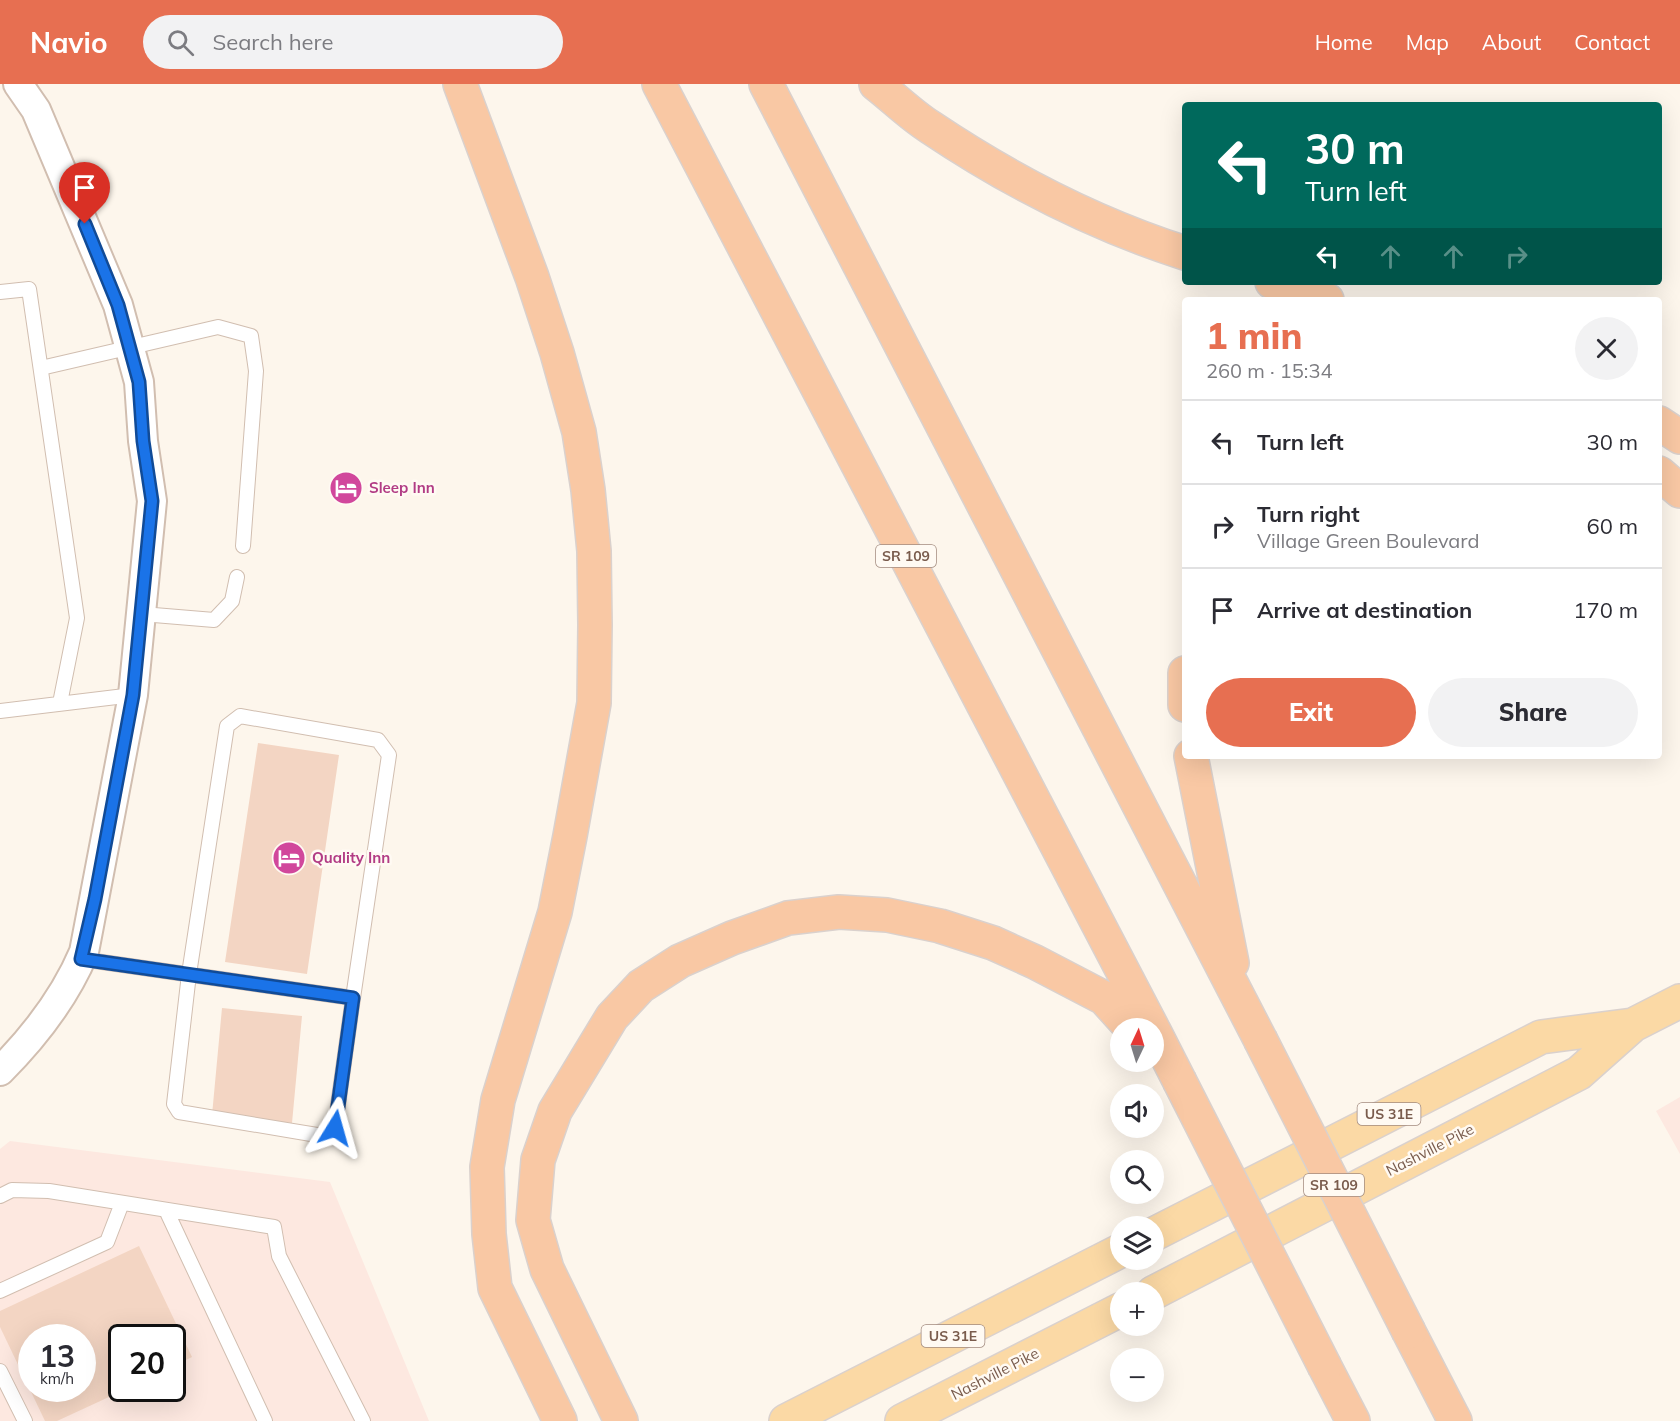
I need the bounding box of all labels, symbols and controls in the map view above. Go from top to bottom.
search box [143,15,563,69]
text: Navio [30,25,107,60]
icon: search [164,26,197,59]
text: Search here [212,28,333,56]
text: Home [1315,29,1373,55]
text: Map [1406,29,1449,55]
text: About [1482,29,1541,55]
text: Contact [1574,29,1650,55]
text: 30 m [1305,122,1405,175]
icon: left [1206,126,1284,204]
pin [59,162,110,224]
icon: arrive [68,171,101,204]
text: Turn left [1305,174,1407,208]
icon: left [1311,240,1344,273]
icon: ahead [1374,240,1407,273]
icon: ahead [1437,240,1470,273]
icon: right [1500,240,1533,273]
text: 1 min [1206,313,1302,358]
button: close [1575,317,1638,380]
text: 260 m · 15:34 [1206,358,1332,383]
icon: left [1206,426,1239,459]
text: Turn left [1257,428,1344,456]
text: 30 m [1587,428,1638,456]
hotel icon: Sleep Inn [328,470,364,506]
place label: Sleep Inn [369,478,435,497]
text: Turn right [1257,500,1360,528]
icon: right [1206,510,1239,543]
text: 60 m [1587,512,1638,540]
text: Village Green Boulevard [1257,528,1479,553]
road number: SR 109 [876,545,936,567]
icon: arrive [1206,594,1239,627]
text: Arrive at destination [1257,596,1472,624]
text: 170 m [1573,596,1638,624]
button: Exit [1206,678,1416,747]
button: Share [1428,678,1638,747]
hotel icon: Quality Inn [271,840,307,876]
place label: Quality Inn [312,848,390,867]
north arrow [1110,1018,1164,1072]
map controls [1110,1018,1164,1402]
button: sound [1110,1084,1164,1138]
position arrow [303,1096,367,1160]
road number: US 31E [1358,1103,1420,1125]
street label: Nashville Pike [1383,1119,1477,1180]
button: search [1110,1150,1164,1204]
road number: SR 109 [1304,1174,1364,1196]
button: layers [1110,1216,1164,1270]
button: + [1110,1282,1164,1336]
speed limit sign: 20 [108,1324,186,1402]
road number: US 31E [922,1325,984,1347]
text: 13 [39,1337,75,1375]
street label: Nashville Pike [948,1343,1042,1404]
button: − [1110,1348,1164,1402]
text: km/h [40,1369,74,1388]

